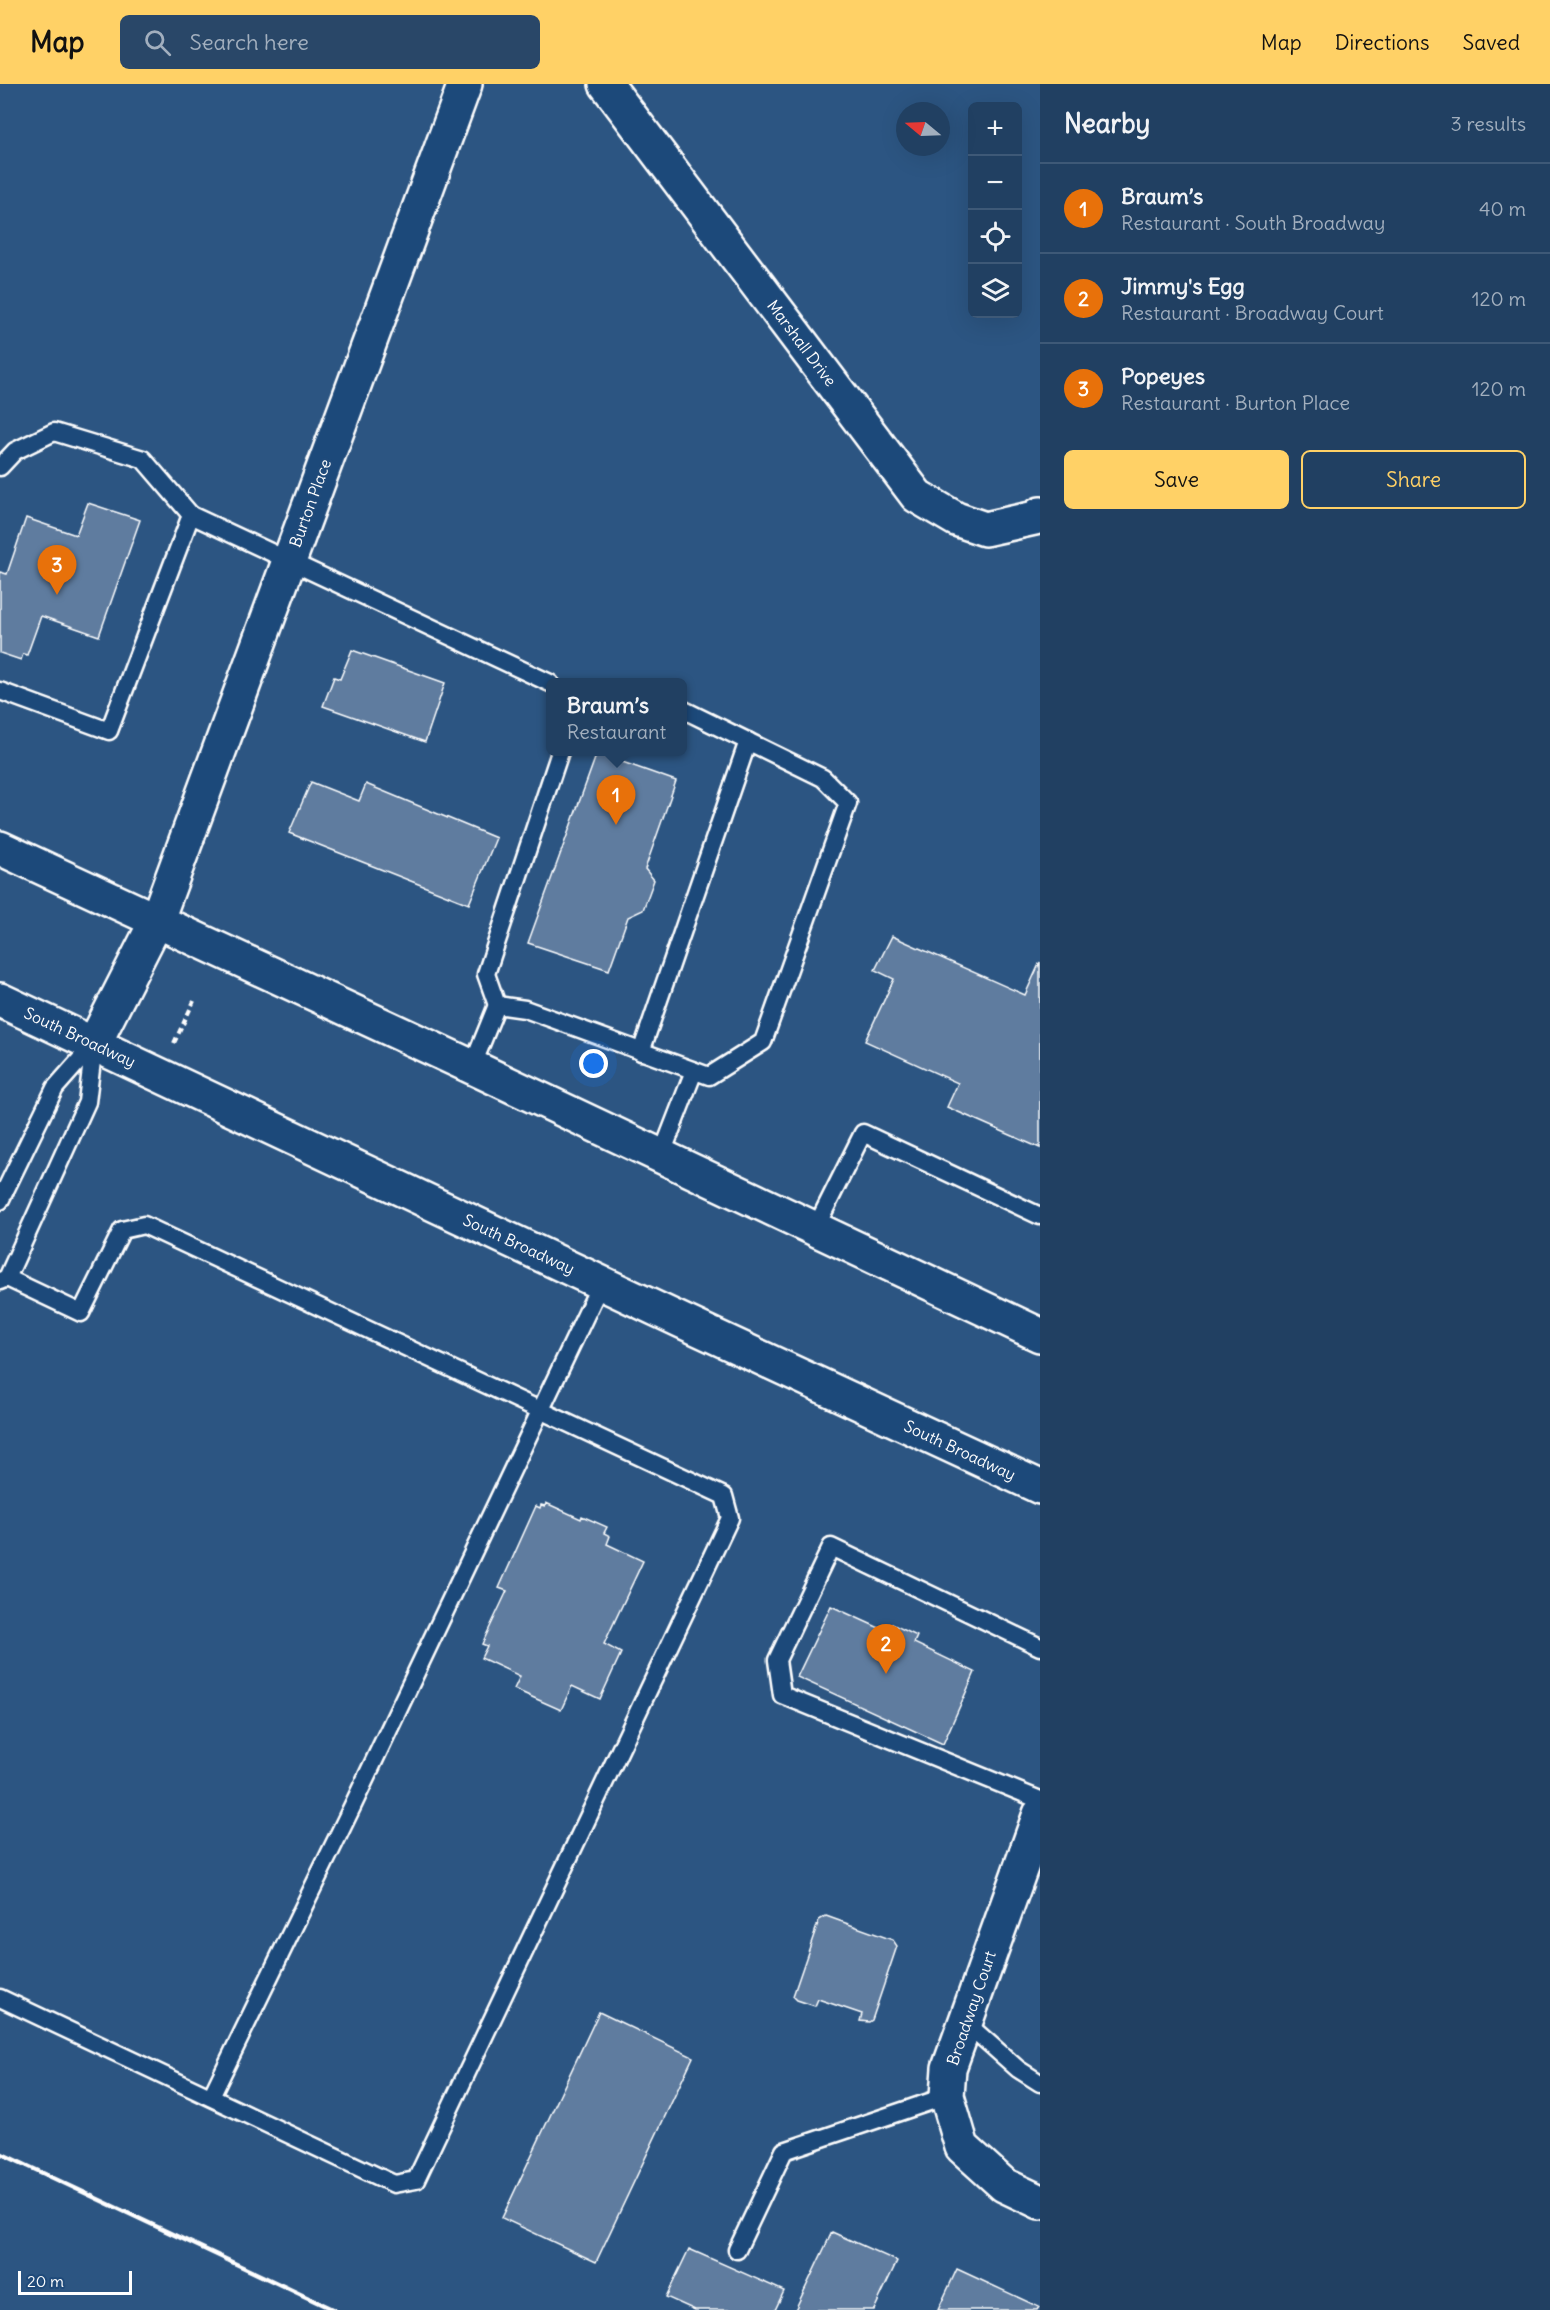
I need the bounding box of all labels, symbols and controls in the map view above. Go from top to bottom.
search box [120,15,540,69]
text: Map [30,24,84,60]
icon: search [141,26,174,59]
text: Search here [189,28,309,56]
text: Map [1261,29,1302,56]
text: Directions [1335,29,1429,56]
text: Saved [1462,29,1520,56]
north arrow [896,102,950,156]
map controls [968,102,1022,318]
button: + [968,102,1022,156]
text: Nearby [1064,107,1150,140]
text: 3 results [1450,111,1526,136]
button: − [968,156,1022,210]
text: Braum’s [1121,182,1203,210]
text: 1 [1080,196,1087,221]
text: 40 m [1479,196,1526,221]
button: locate [968,210,1022,264]
text: Restaurant · South Broadway [1121,210,1385,235]
button: layers [968,264,1022,318]
text: Jimmy's Egg [1121,272,1245,300]
text: 2 [1078,286,1089,311]
text: 120 m [1472,286,1526,311]
street label: Marshall Drive [763,296,841,390]
text: Restaurant · Broadway Court [1121,300,1384,325]
text: Popeyes [1121,362,1205,390]
text: 3 [1078,376,1089,401]
text: 120 m [1472,376,1526,401]
text: Restaurant · Burton Place [1121,390,1350,415]
button: Save [1064,450,1289,509]
button: Share [1301,450,1526,509]
street label: Burton Place [285,456,335,550]
pin: 3 [38,546,76,595]
popup [546,678,687,756]
text: Braum’s [567,691,649,719]
text: Restaurant [567,719,666,744]
pin: 1 [596,776,636,825]
street label: South Broadway [21,1002,139,1072]
your location [579,1049,608,1078]
street label: South Broadway [460,1209,578,1279]
street label: South Broadway [901,1415,1019,1485]
pin: 2 [866,1624,906,1674]
street label: Broadway Court [942,1948,1000,2068]
scale bar [18,2268,132,2296]
text: 20 m [27,2271,64,2291]

